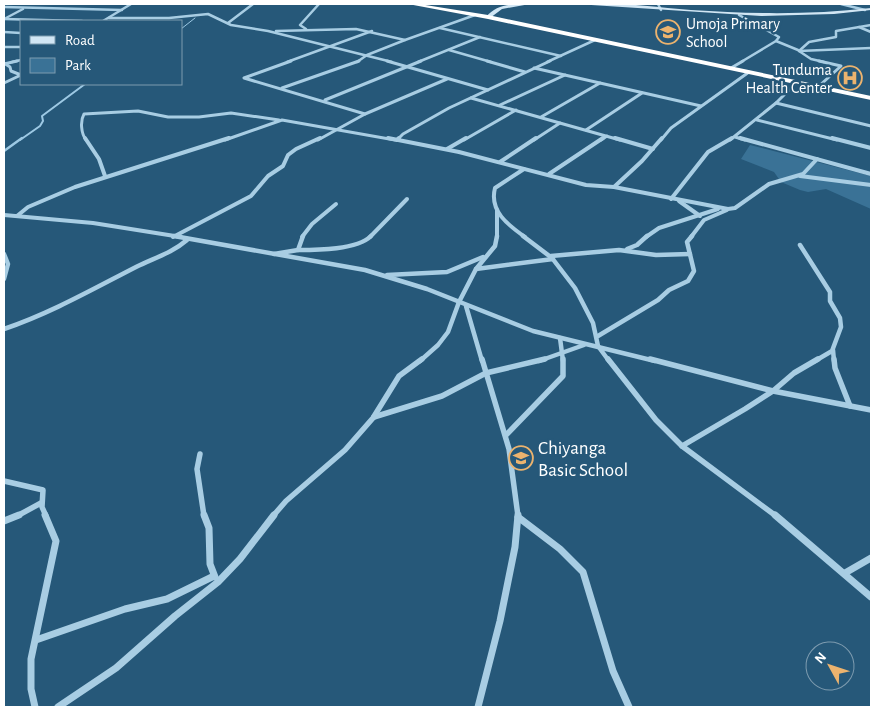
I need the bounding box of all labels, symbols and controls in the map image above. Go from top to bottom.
place label: Umoja Primary School [686,16,780,50]
school or university icon: Umoja Primary School [655,19,681,45]
legend [20,20,182,85]
text: Road [65,33,95,48]
text: Park [65,58,91,73]
place label: Tunduma Health Center [746,62,833,96]
hospital icon: Tunduma Health Center [837,65,863,91]
place label: Chiyanga Basic School [538,439,628,480]
school or university icon: Chiyanga Basic School [508,445,534,471]
north arrow [805,641,855,691]
text: N [812,650,829,667]

